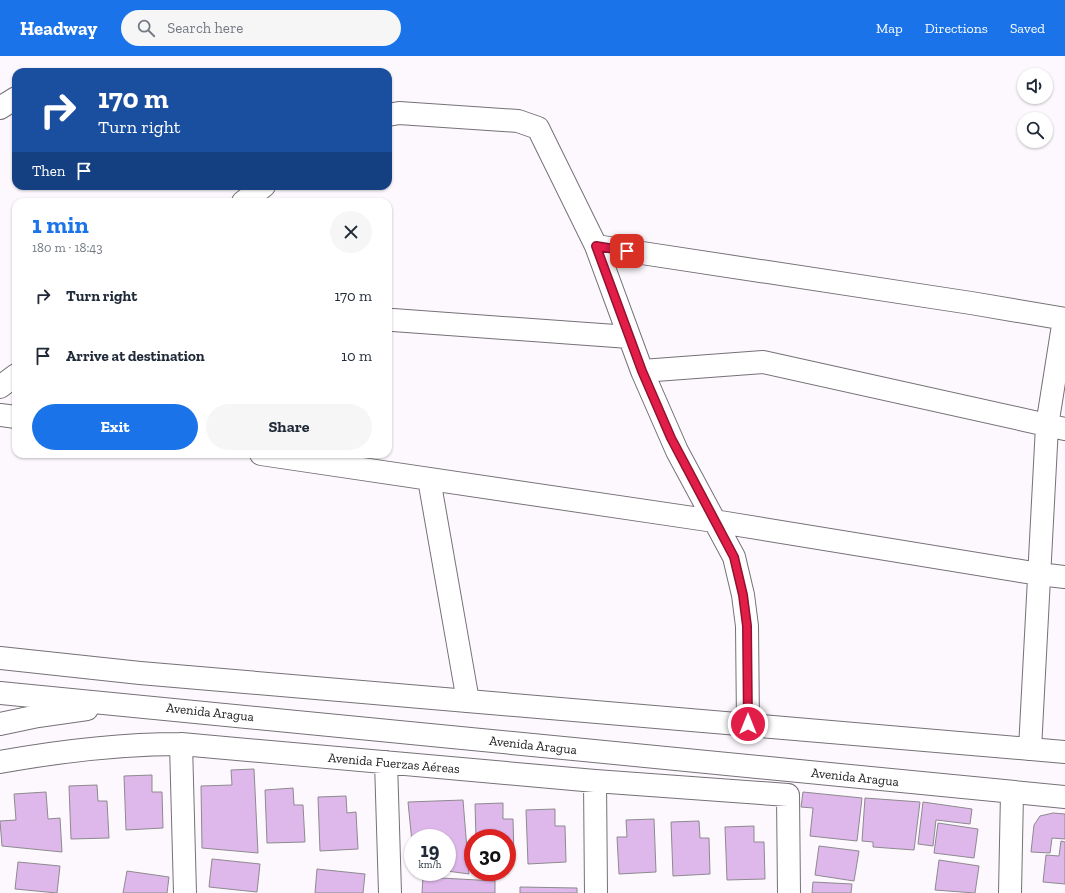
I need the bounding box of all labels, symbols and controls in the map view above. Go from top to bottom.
search box [121,10,401,46]
text: Headway [20,17,97,40]
icon: search [135,17,157,39]
text: Search here [167,19,243,37]
text: Map [876,20,903,37]
text: Directions [925,20,988,37]
text: Saved [1010,20,1045,37]
map controls [1017,68,1053,148]
button: sound [1017,68,1053,104]
text: 170 m [98,82,169,115]
icon: right [32,84,84,136]
button: search [1017,112,1053,148]
text: Turn right [98,116,180,138]
icon: arrive [73,160,95,182]
text: Then [32,162,65,180]
text: 1 min [32,210,89,239]
button: close [330,211,372,253]
pin [610,234,644,268]
text: 180 m · 18:43 [32,240,103,255]
icon: arrive [616,240,638,262]
icon: right [32,285,54,307]
text: Turn right [66,287,137,305]
text: 170 m [334,287,372,305]
icon: arrive [32,345,54,367]
text: Arrive at destination [66,347,205,365]
text: 10 m [341,347,372,365]
button: Exit [32,404,198,450]
button: Share [206,404,372,450]
street label: Avenida Aragua [165,700,255,724]
position arrow [727,703,769,745]
street label: Avenida Aragua [488,733,578,757]
street label: Avenida Fuerzas Aéreas [327,750,461,776]
street label: Avenida Aragua [810,765,900,789]
speed limit sign: 30 [464,829,516,881]
text: 19 [421,838,439,862]
text: km/h [419,859,441,871]

